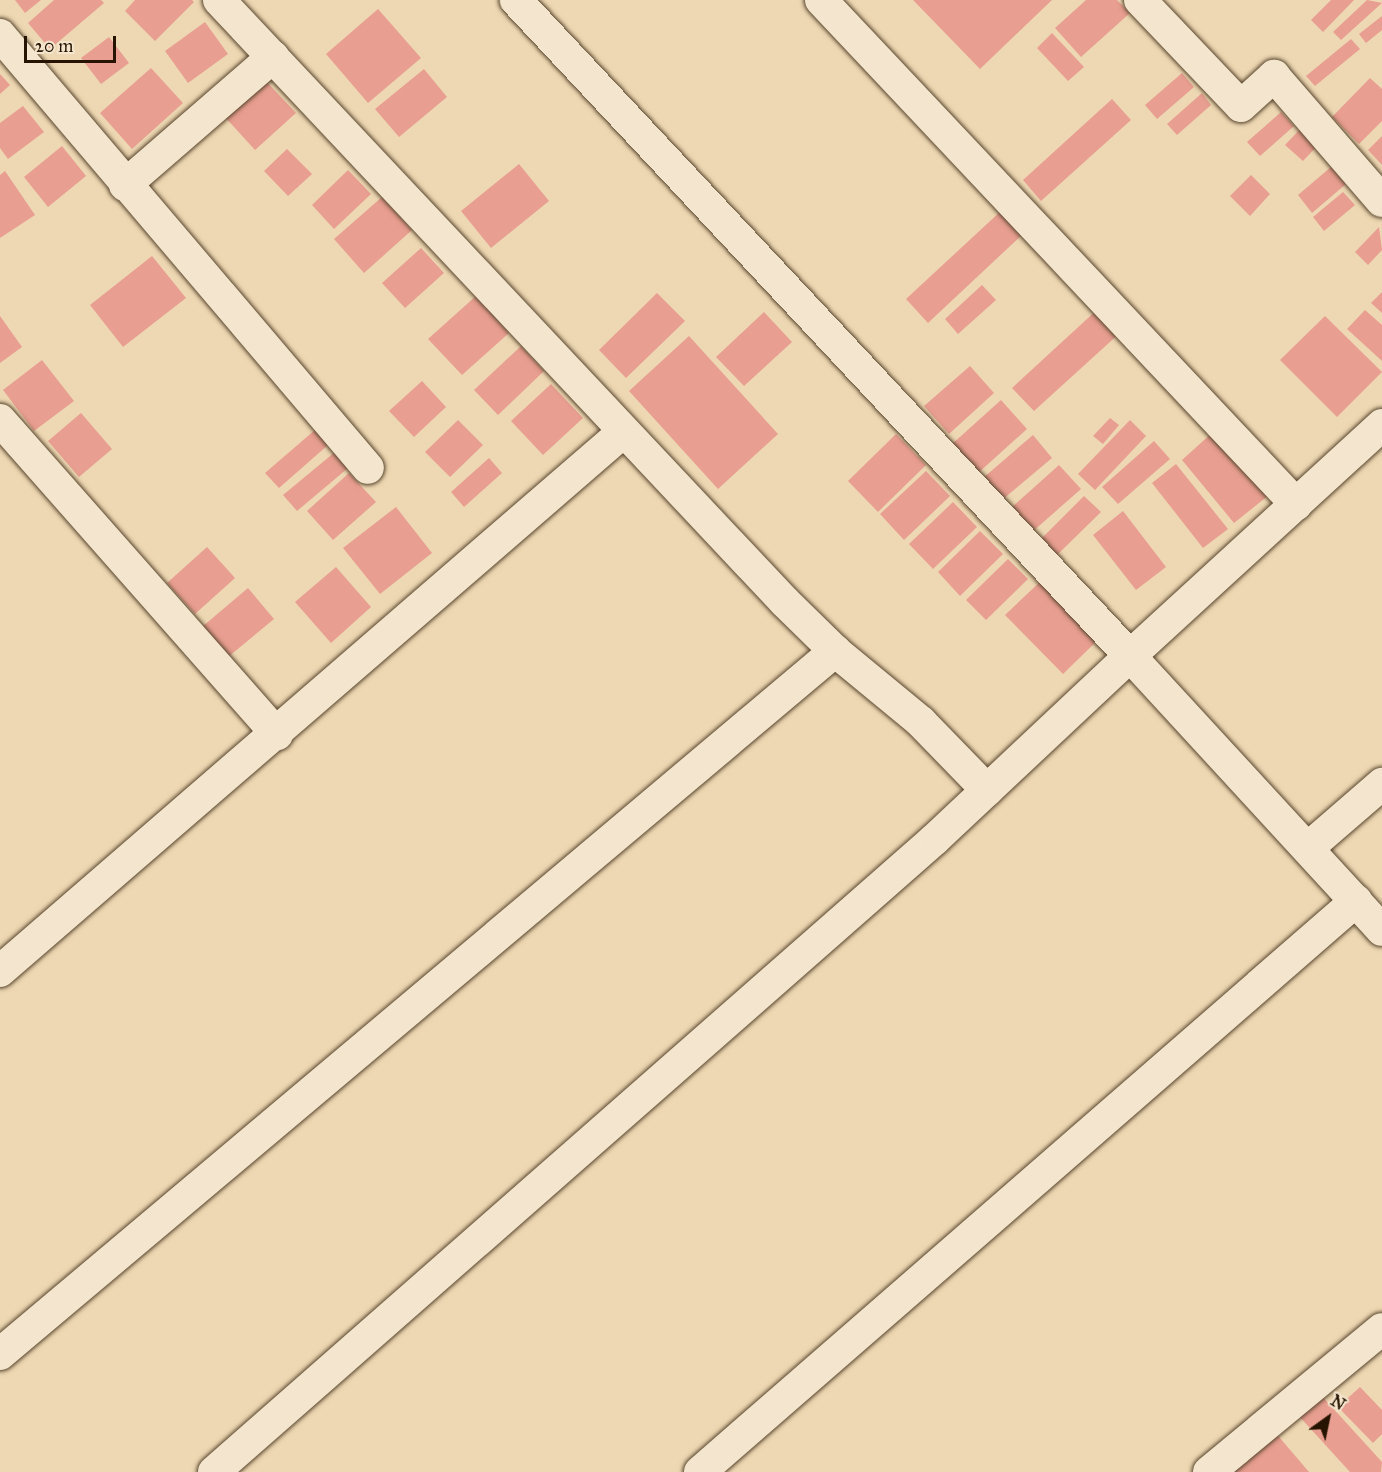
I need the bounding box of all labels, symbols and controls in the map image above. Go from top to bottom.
scale bar [27,24,118,62]
text: 20 m [35,35,73,57]
north arrow [1298,1388,1358,1448]
text: N [1327,1391,1349,1414]

